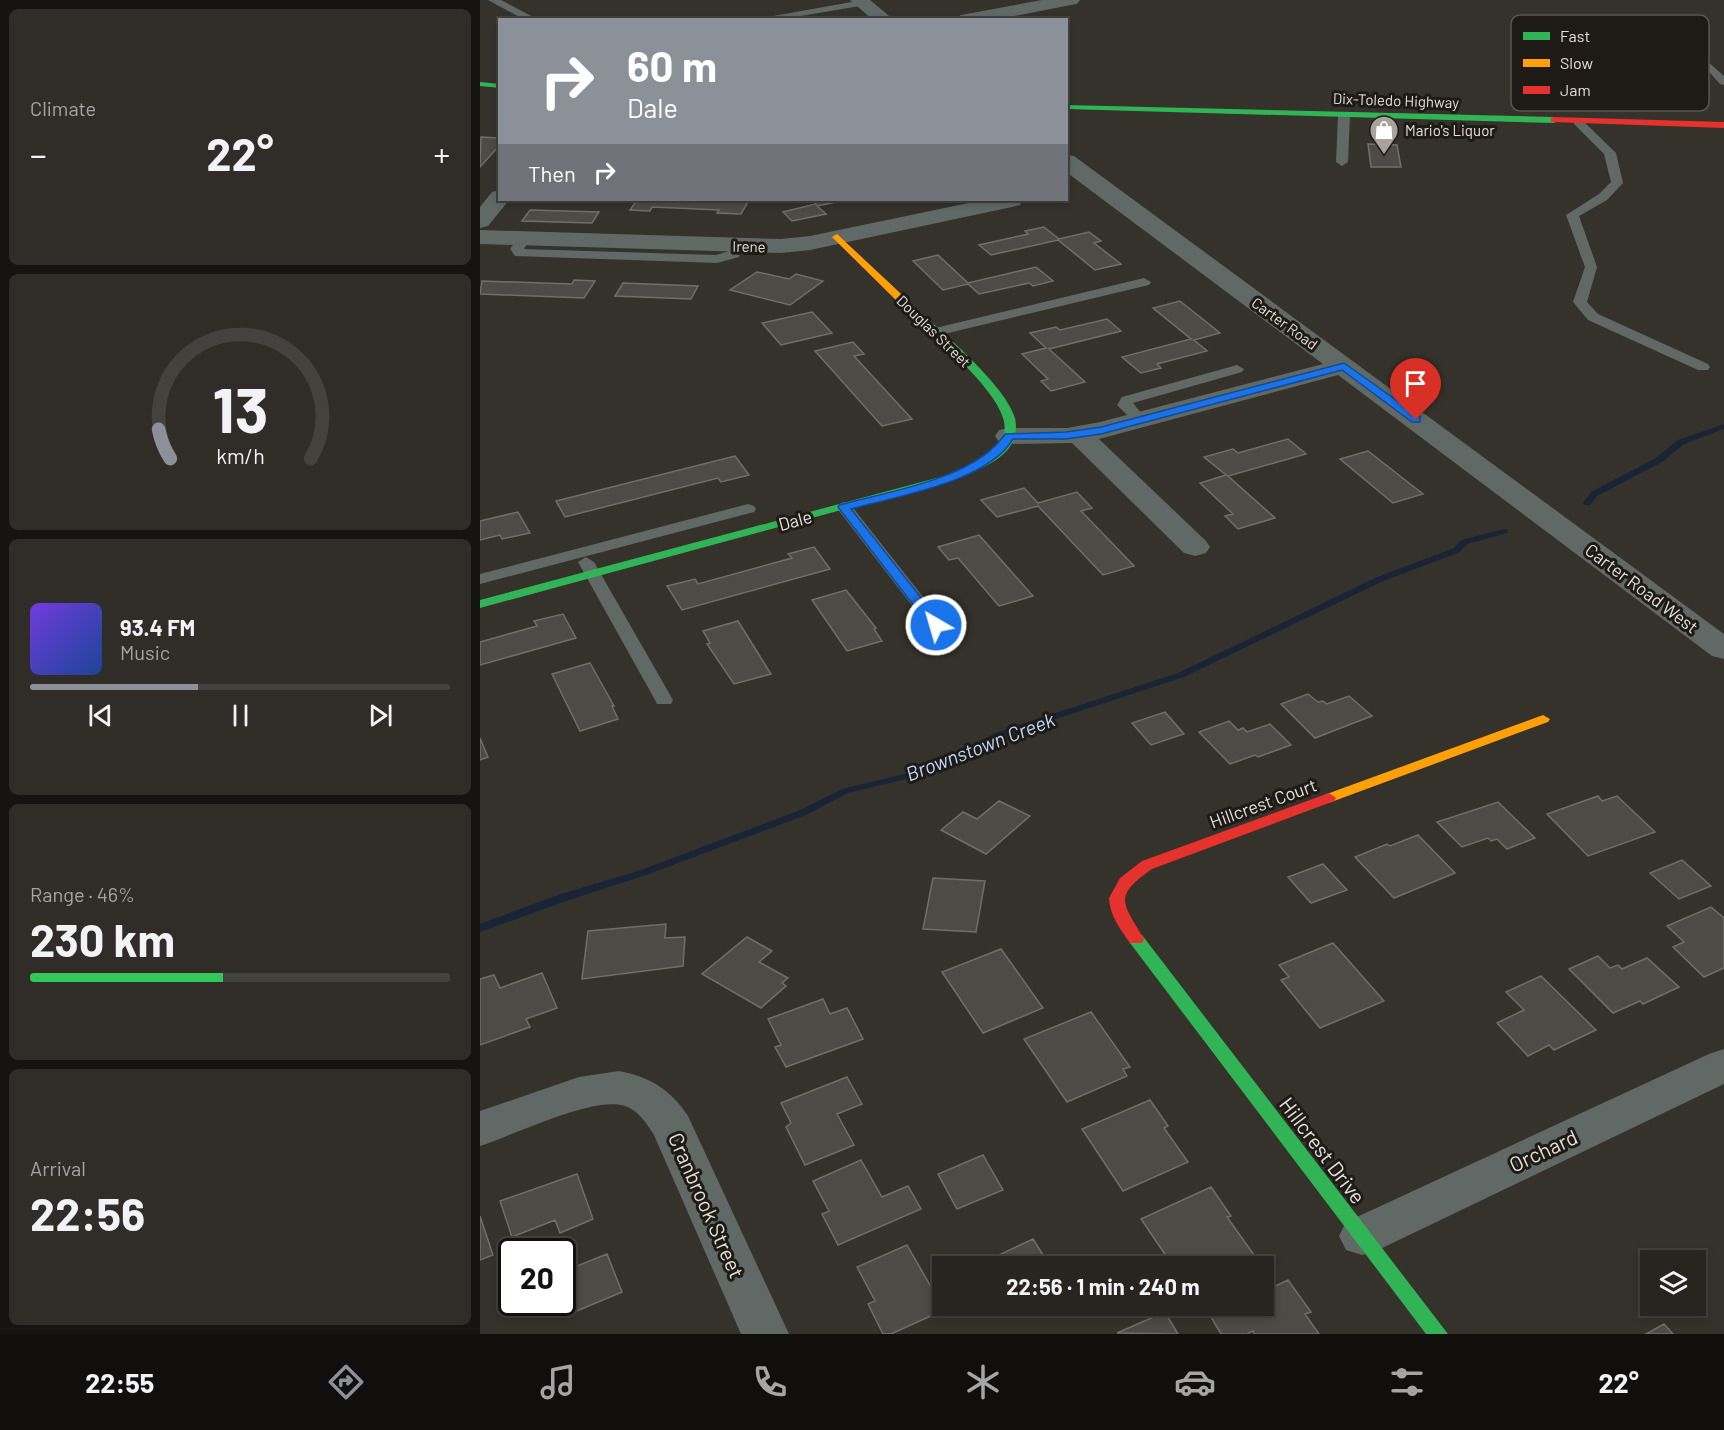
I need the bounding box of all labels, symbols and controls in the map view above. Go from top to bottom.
legend [1511,15,1709,111]
text: Fast [1560,26,1590,45]
text: 60 m [627,40,717,90]
icon: right [528,42,606,120]
text: Slow [1560,53,1593,72]
text: Jam [1560,80,1591,99]
street label: Dix-Toledo Highway [1333,89,1459,111]
text: Dale [627,91,678,123]
text: Climate [30,96,96,120]
shop icon: Mario's Liquor [1368,114,1400,156]
place label: Mario's Liquor [1405,121,1495,139]
text: 22° [206,126,274,180]
text: − [30,134,47,174]
text: + [433,134,450,174]
icon: right [588,156,621,189]
text: Then [528,160,576,186]
street label: Irene [732,237,766,255]
street label: Douglas Street [893,291,975,371]
street label: Carter Road [1248,293,1322,353]
pin [1390,358,1441,420]
icon: arrive [1399,367,1432,400]
text: 13 [212,371,268,445]
text: km/h [216,443,264,468]
street label: Dale [776,505,814,535]
street label: Carter Road West [1581,538,1703,638]
position arrow [904,593,968,657]
text: 93.4 FM [120,614,195,640]
text: Music [120,640,170,664]
icon: previous [84,699,117,732]
icon: pause [224,699,257,732]
icon: next [364,699,397,732]
water label: Brownstown Creek [902,706,1058,785]
street label: Hillcrest Court [1206,773,1320,833]
text: Range · 46% [30,882,135,906]
text: 230 km [30,912,175,966]
street label: Hillcrest Drive [1275,1092,1371,1208]
street label: Orchard [1505,1123,1581,1177]
street label: Cranbrook Street [664,1129,750,1281]
text: Arrival [30,1156,86,1180]
text: 22:56 [30,1186,145,1240]
speed limit sign: 20 [498,1238,576,1316]
map controls [1640,1250,1706,1316]
button: layers [1640,1250,1706,1316]
text: 22:56 · 1 min · 240 m [1006,1273,1200,1299]
icon: directions [325,1361,367,1403]
icon: music [537,1361,579,1403]
icon: phone [749,1361,791,1403]
icon: climate [962,1361,1004,1403]
icon: car [1174,1361,1216,1403]
icon: filters [1386,1361,1428,1403]
text: 22:55 [85,1366,154,1398]
text: 22° [1598,1366,1639,1398]

